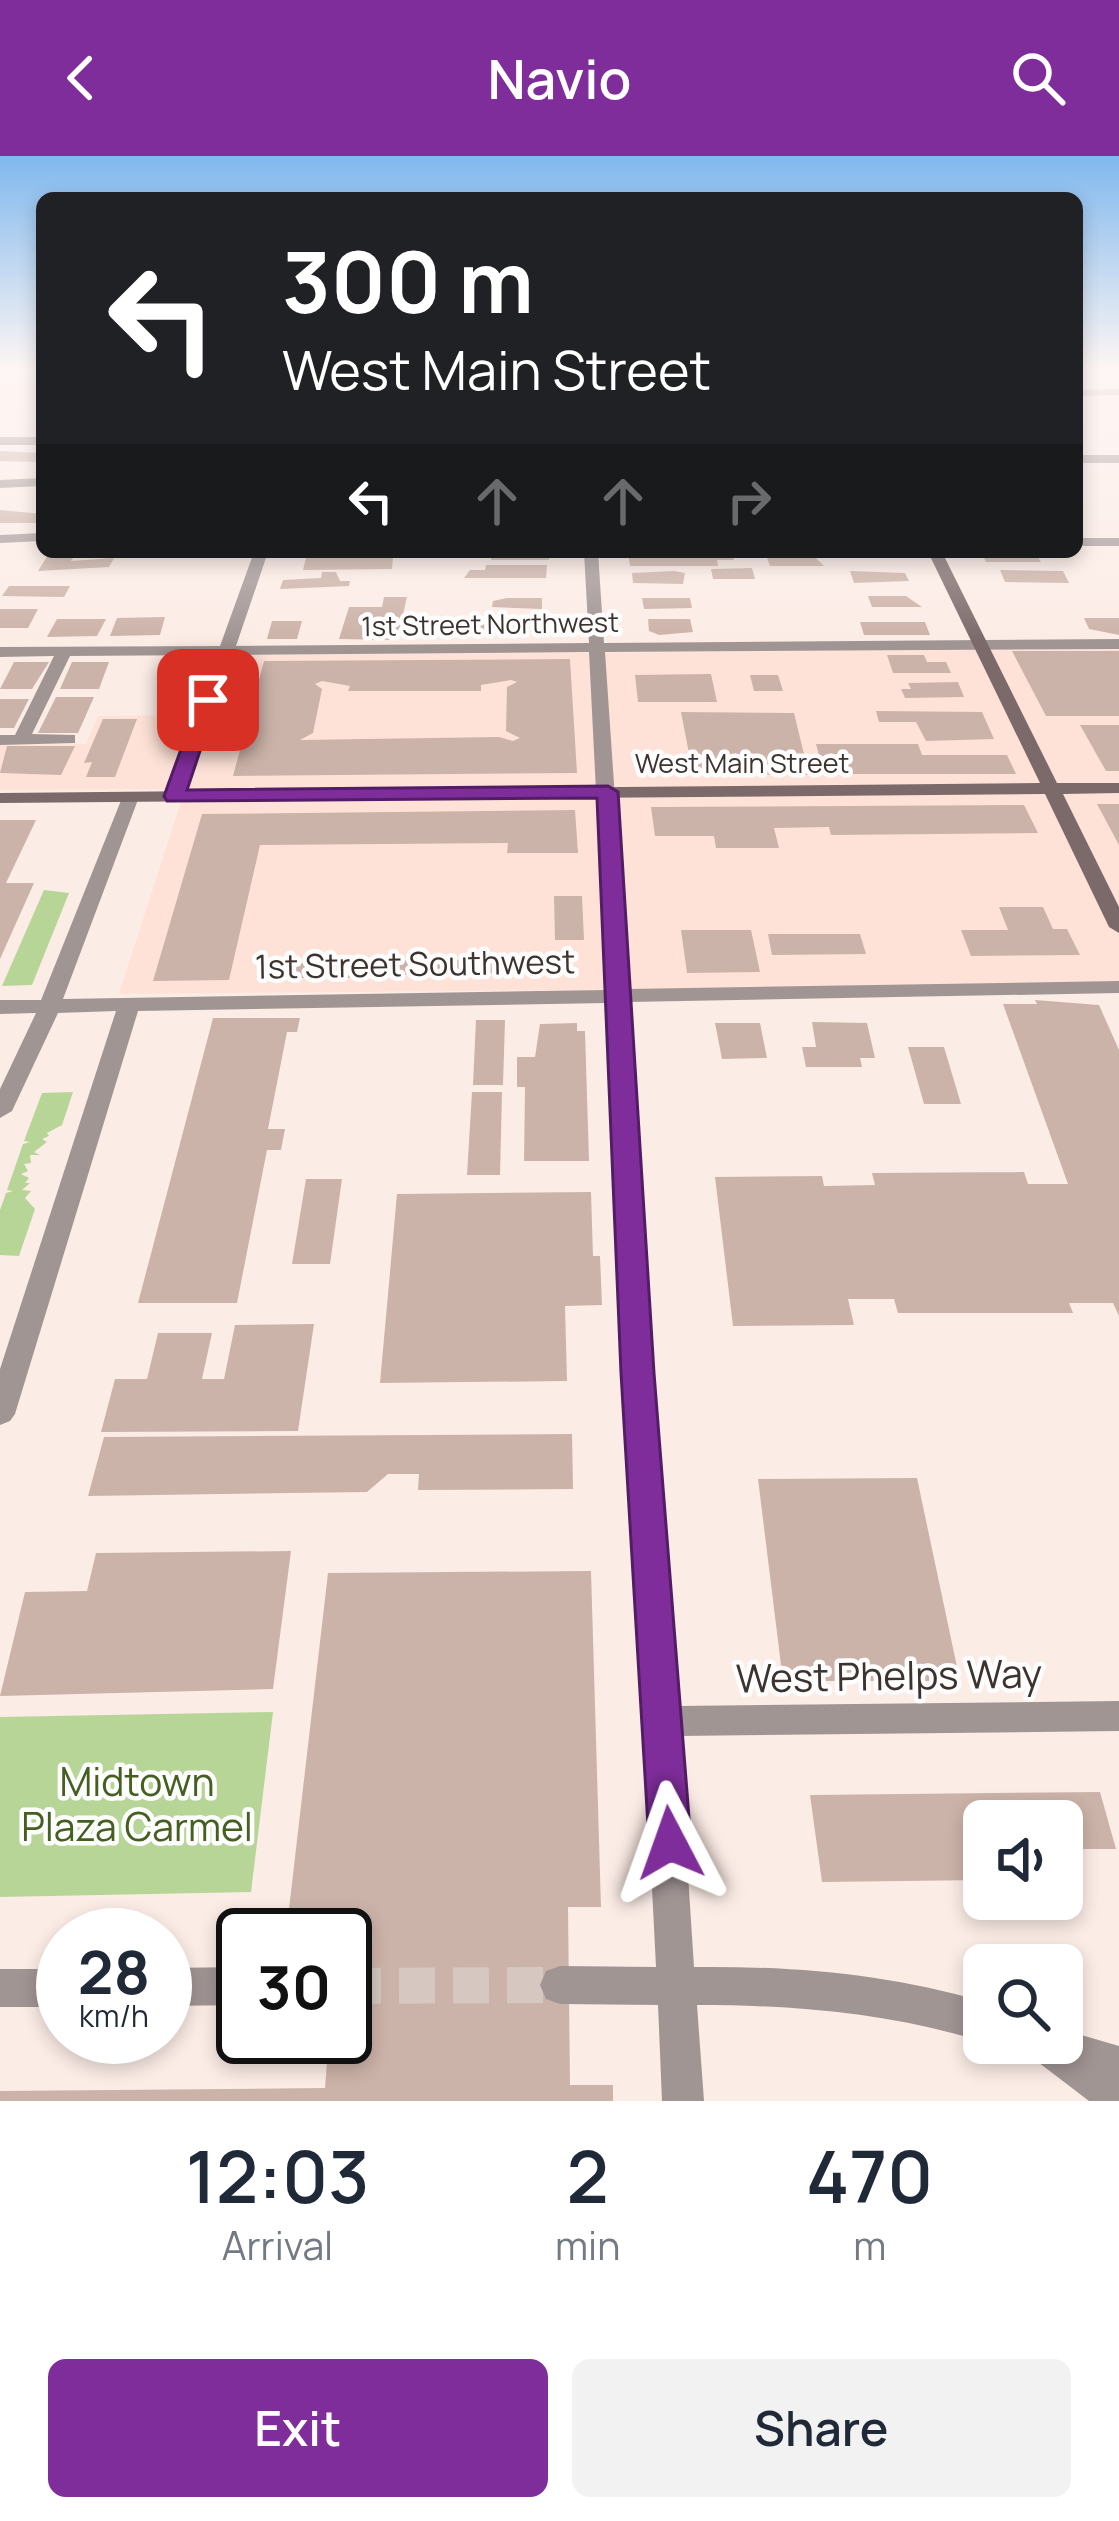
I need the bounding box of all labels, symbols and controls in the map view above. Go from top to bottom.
text: Navio [487,41,632,115]
icon: back [48,45,114,111]
icon: search [1005,45,1071,111]
text: 300 m [282,223,534,338]
icon: left [84,240,240,396]
text: West Main Street [282,332,711,406]
icon: left [338,468,404,534]
icon: ahead [464,468,530,534]
icon: ahead [590,468,656,534]
icon: right [716,468,782,534]
street label: 1st Street Northwest [361,603,619,644]
pin [157,649,259,751]
icon: arrive [175,667,241,733]
street label: West Main Street [635,744,849,781]
street label: 1st Street Southwest [254,938,576,989]
street label: West Phelps Way [735,1645,1043,1705]
park label: Midtown Plaza Carmel [21,1754,253,1853]
position arrow [607,1780,733,1906]
map controls [963,1800,1083,2064]
button: sound [963,1800,1083,1920]
speed limit sign: 30 [216,1908,372,2064]
text: 28 [78,1930,150,2012]
button: search [963,1944,1083,2064]
text: km/h [79,1995,149,2036]
text: 12:03 [186,2126,369,2225]
text: 2 [567,2126,609,2225]
text: 470 [806,2126,933,2225]
text: Arrival [222,2218,333,2272]
text: min [555,2218,620,2272]
text: m [853,2218,886,2272]
button: Exit [48,2359,548,2497]
button: Share [572,2359,1071,2497]

